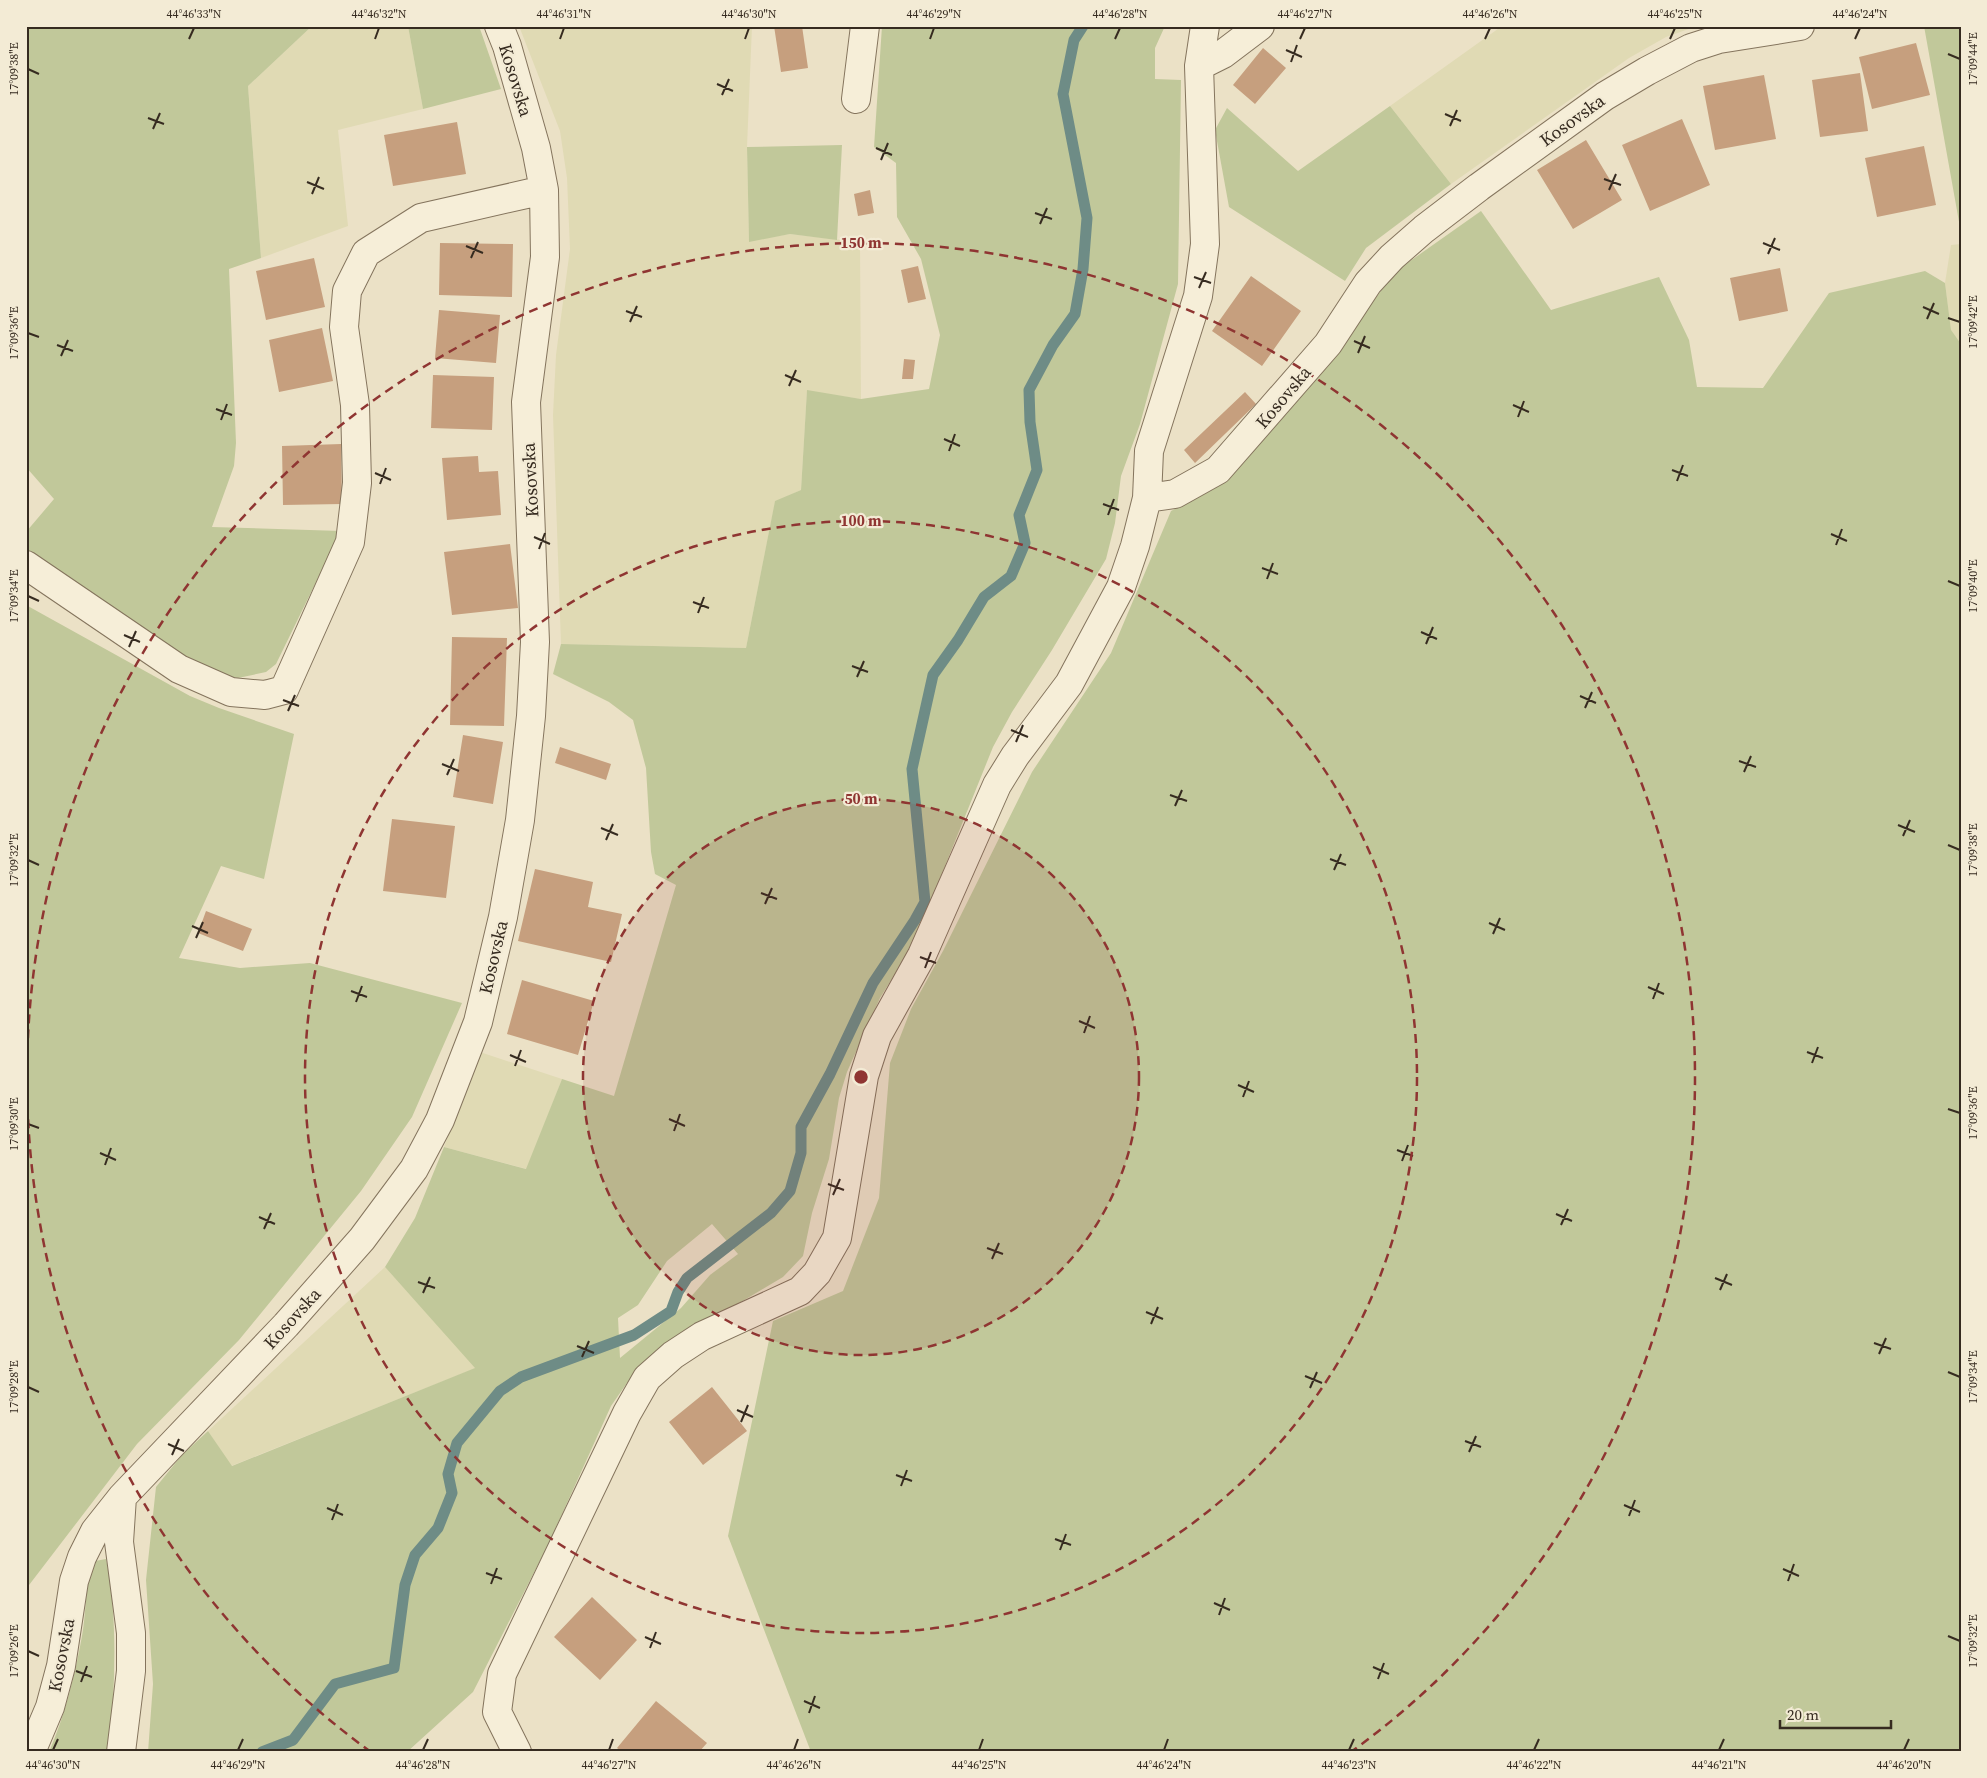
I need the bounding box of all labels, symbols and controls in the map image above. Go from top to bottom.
text: 44°46'33"N [166,6,222,22]
text: 44°46'32"N [351,6,407,22]
text: 44°46'31"N [536,6,592,22]
text: 44°46'30"N [721,6,777,22]
text: 44°46'29"N [906,6,962,22]
text: 44°46'28"N [1092,6,1148,22]
text: 44°46'27"N [1277,6,1333,22]
text: 44°46'26"N [1462,6,1518,22]
text: 44°46'25"N [1647,6,1703,22]
text: 44°46'24"N [1832,6,1888,22]
text: 17°09'44"E [1965,32,1981,86]
street label: Kosovska [493,41,539,120]
text: 17°09'38"E [6,42,22,96]
street label: Kosovska [1534,87,1610,152]
text: 150 m [840,232,882,253]
text: 17°09'42"E [1965,295,1981,349]
text: 17°09'36"E [6,306,22,360]
street label: Kosovska [1249,360,1317,434]
street label: Kosovska [516,441,544,518]
text: 100 m [840,510,882,531]
text: 17°09'40"E [1965,559,1981,613]
text: 17°09'34"E [6,569,22,623]
text: 50 m [844,788,878,809]
text: 17°09'38"E [1965,823,1981,877]
text: 17°09'32"E [6,833,22,887]
street label: Kosovska [472,917,514,996]
centre of rings [852,1068,870,1086]
text: 17°09'36"E [1965,1086,1981,1140]
text: 17°09'30"E [6,1097,22,1151]
street label: Kosovska [258,1281,327,1354]
text: 17°09'34"E [1965,1350,1981,1404]
text: 17°09'28"E [6,1360,22,1414]
text: 17°09'32"E [1965,1614,1981,1668]
street label: Kosovska [42,1615,81,1694]
text: 17°09'26"E [6,1624,22,1678]
scale bar [1780,1698,1891,1730]
text: 20 m [1787,1704,1819,1725]
text: 44°46'30"N [25,1757,81,1773]
text: 44°46'29"N [210,1757,266,1773]
text: 44°46'28"N [395,1757,451,1773]
text: 44°46'27"N [581,1757,637,1773]
text: 44°46'26"N [766,1757,822,1773]
text: 44°46'25"N [951,1757,1007,1773]
text: 44°46'24"N [1136,1757,1192,1773]
text: 44°46'23"N [1321,1757,1377,1773]
text: 44°46'22"N [1506,1757,1562,1773]
text: 44°46'21"N [1691,1757,1747,1773]
text: 44°46'20"N [1876,1757,1932,1773]

